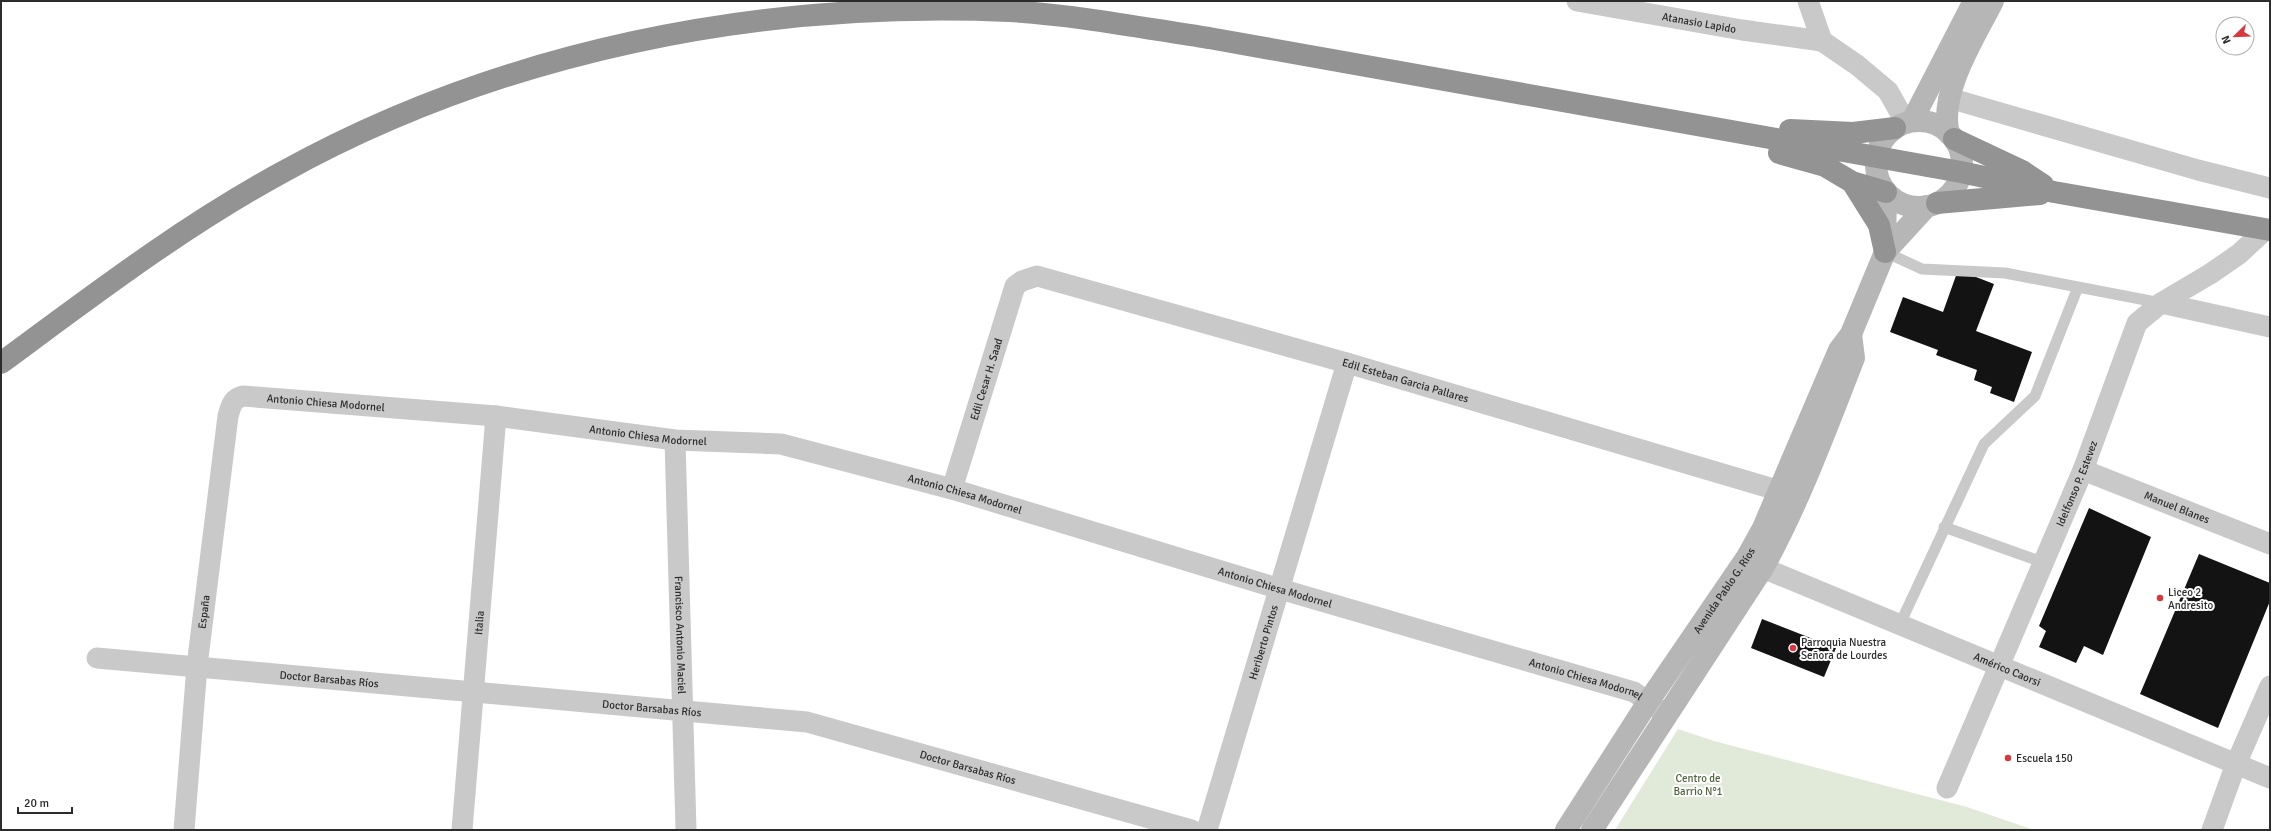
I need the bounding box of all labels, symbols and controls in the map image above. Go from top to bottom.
street label: Atanasio Lapido [1661,10,1738,35]
north arrow [2215,16,2255,56]
text: N [2219,34,2234,46]
street label: Edil Cesar H. Saad [967,336,1005,422]
street label: Edil Esteban Garcia Pallares [1341,356,1470,405]
street label: Antonio Chiesa Modornel [266,391,385,414]
street label: Antonio Chiesa Modornel [588,422,707,448]
street label: Idelfonso P. Estevez [2053,439,2100,528]
street label: Antonio Chiesa Modornel [906,471,1024,516]
street label: Manuel Blanes [2142,488,2212,526]
street label: Avenida Pablo G. Ríos [1690,545,1758,636]
street label: Antonio Chiesa Modornel [1217,564,1334,610]
street label: Francisco Antonio Maciel [672,576,689,694]
place label: Liceo 2 Andresito [2168,586,2213,612]
marker: Liceo 2 Andresito [2155,593,2165,603]
street label: España [195,594,212,630]
street label: Heriberto Pintos [1246,603,1281,681]
street label: Italia [472,610,487,635]
place label: Parroquia Nuestra Señora de Lourdes [1801,636,1888,662]
marker: Parroquia Nuestra Señora de Lourdes [1788,643,1798,653]
street label: Américo Caorsi [1972,650,2043,689]
street label: Antonio Chiesa Modornel [1527,655,1645,703]
street label: Doctor Barsabas Ríos [279,668,379,690]
street label: Doctor Barsabas Ríos [602,697,702,719]
street label: Doctor Barsabas Ríos [918,747,1018,787]
place label: Escuela 150 [2016,752,2073,765]
marker: Escuela 150 [2003,753,2013,763]
park label: Centro de Barrio N°1 [1673,772,1723,798]
scale bar [18,789,72,815]
text: 20 m [24,796,49,811]

